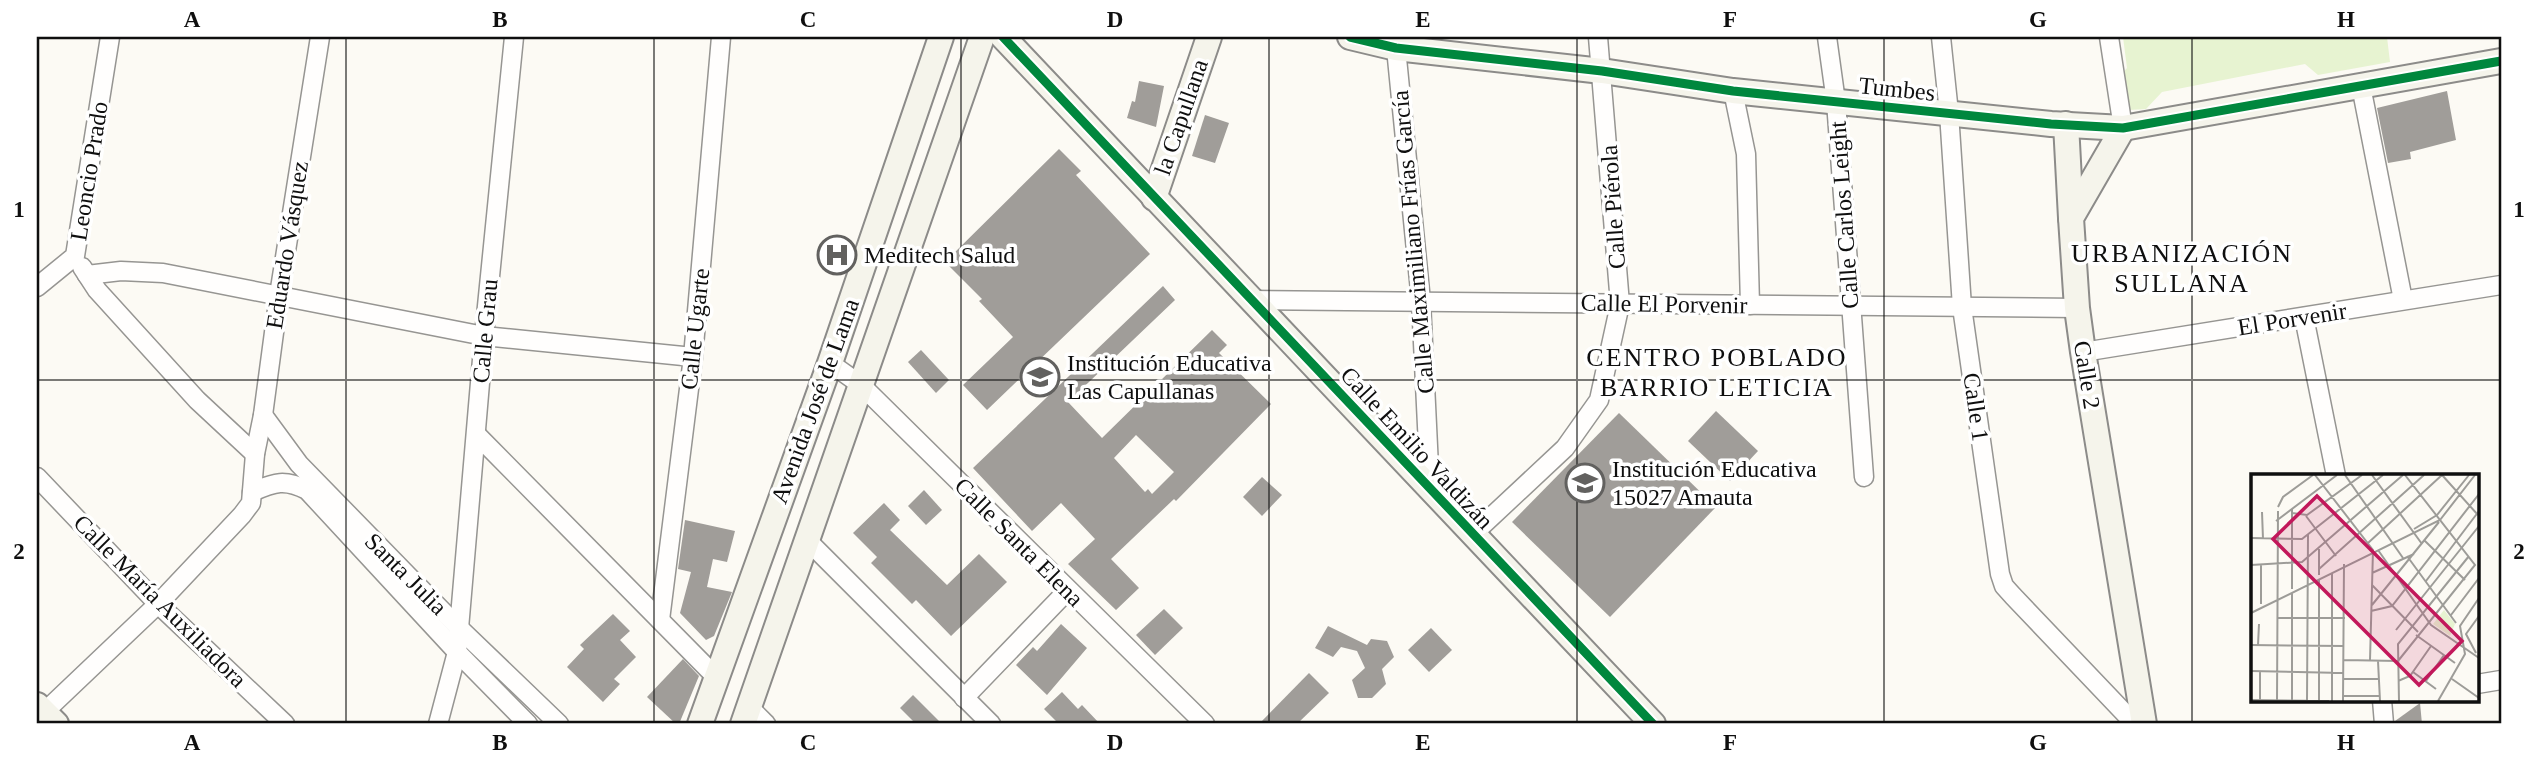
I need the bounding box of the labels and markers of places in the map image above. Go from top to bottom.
hospital icon: Meditech Salud [816,234,858,276]
place label: Meditech Salud [864,242,1015,268]
place label: Institución Educativa Las Capullanas [1067,350,1272,404]
school or university icon: Institución Educativa Las Capullanas [1019,356,1061,398]
place label: Institución Educativa 15027 Amauta [1612,456,1817,510]
school or university icon: Institución Educativa 15027 Amauta [1564,462,1606,504]

